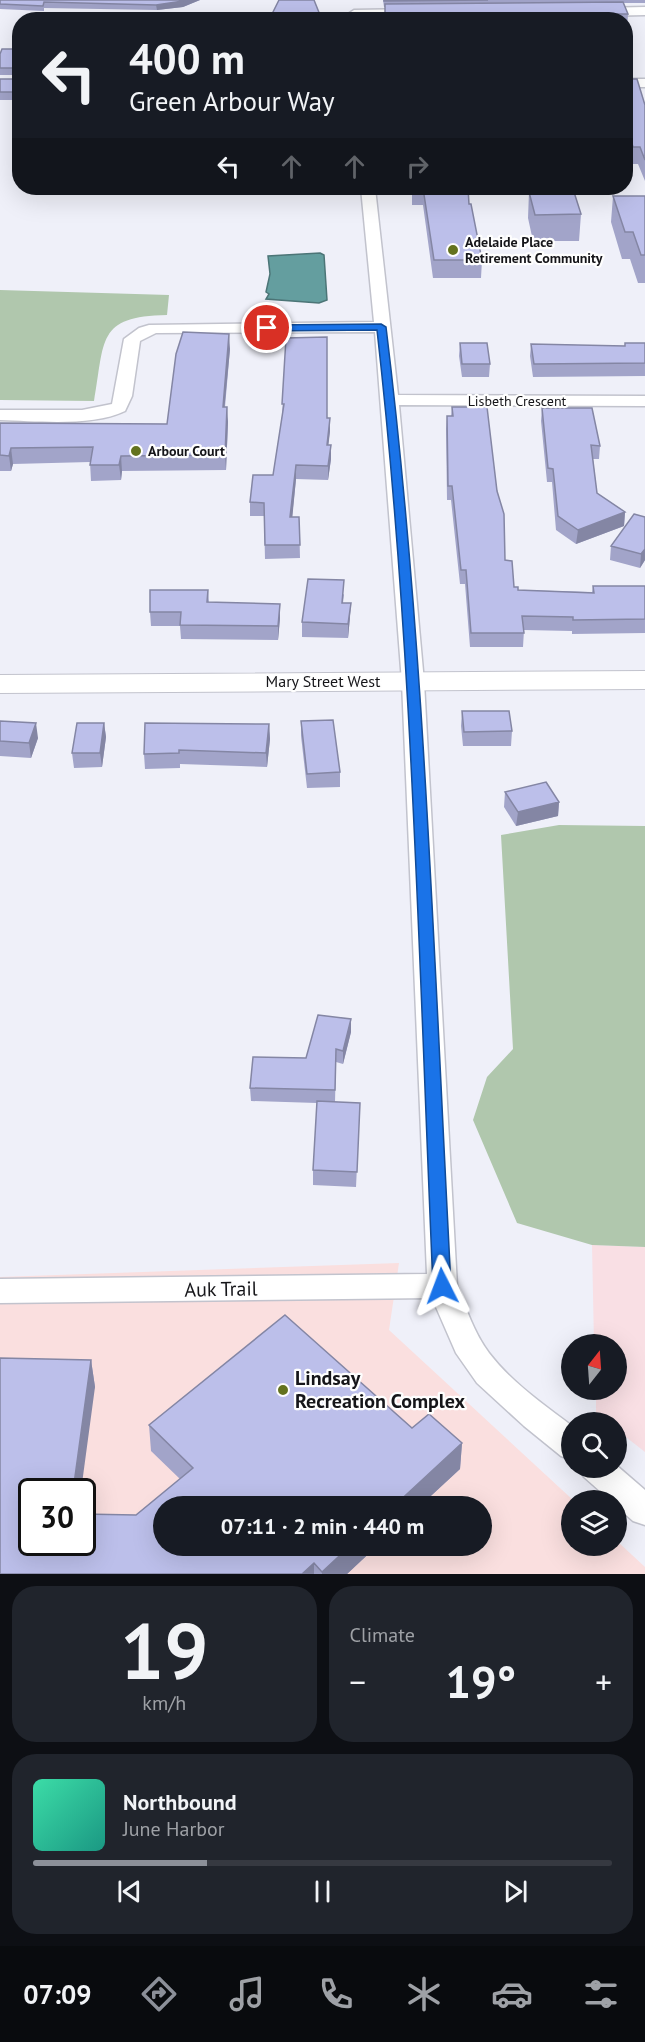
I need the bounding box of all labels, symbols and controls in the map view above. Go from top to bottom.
text: 400 m [129,31,245,86]
icon: left [30,36,108,114]
text: Green Arbour Way [129,84,335,118]
icon: left [212,150,245,183]
icon: ahead [275,150,308,183]
icon: ahead [338,150,371,183]
icon: right [401,150,434,183]
place label: Adelaide Place Retirement Community [465,233,603,267]
marker: Adelaide Place Retirement Community [446,243,460,257]
pin [241,302,292,353]
icon: arrive [250,311,283,344]
street label: Lisbeth Crescent [468,392,567,410]
place label: Arbour Court [148,442,225,460]
marker: Arbour Court [129,444,143,458]
street label: Mary Street West [266,671,381,691]
position arrow [410,1254,474,1318]
street label: Auk Trail [184,1275,258,1303]
north arrow [561,1334,627,1400]
map controls [561,1334,627,1556]
place label: Lindsay Recreation Complex [295,1365,465,1414]
marker: Lindsay Recreation Complex [276,1383,290,1397]
button: search [561,1412,627,1478]
speed limit sign: 30 [18,1478,96,1556]
button: layers [561,1490,627,1556]
text: 07:11 · 2 min · 440 m [221,1512,424,1540]
text: 19 [120,1600,208,1701]
text: Climate [350,1622,415,1648]
text: 19° [445,1652,516,1710]
text: − [350,1660,366,1703]
text: + [595,1660,612,1703]
text: km/h [142,1690,186,1716]
text: Northbound [123,1788,237,1816]
text: June Harbor [123,1816,225,1842]
icon: previous [113,1875,146,1908]
icon: pause [306,1875,339,1908]
icon: next [499,1875,532,1908]
icon: directions [138,1973,180,2015]
icon: music [226,1973,268,2015]
icon: phone [315,1973,357,2015]
icon: climate [403,1973,445,2015]
icon: car [491,1973,533,2015]
icon: filters [580,1973,622,2015]
text: 07:09 [23,1977,92,2011]

